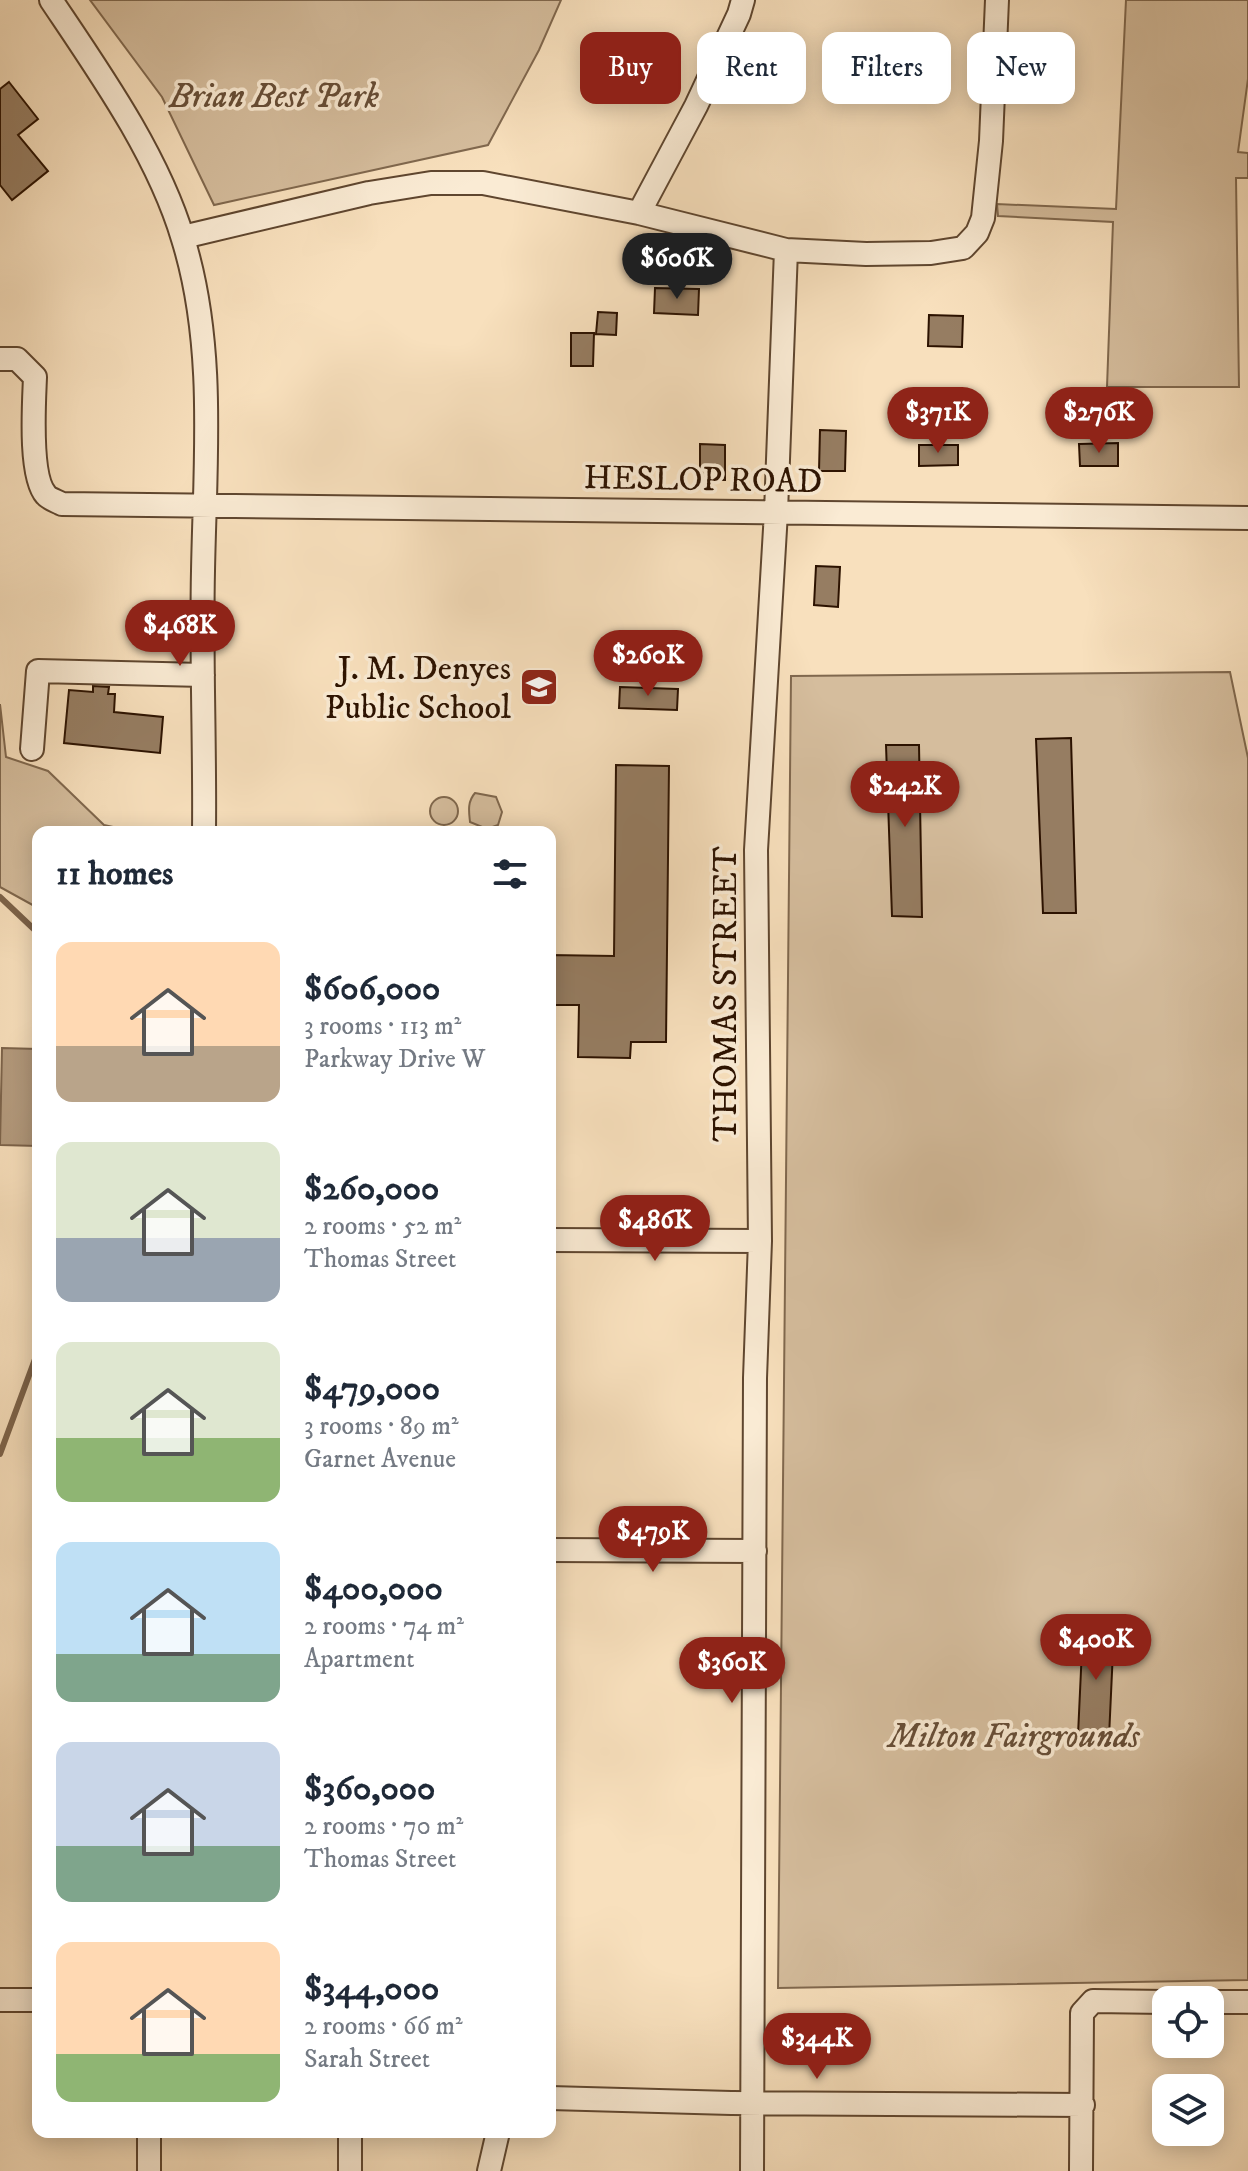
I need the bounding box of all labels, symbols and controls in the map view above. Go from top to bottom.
chip: Buy [580,32,681,104]
chip: Rent [697,32,806,104]
chip: Filters [822,32,951,104]
chip: New [967,32,1075,104]
park label: Brian Best Park [168,76,380,118]
pin: $606K [621,233,733,301]
text: $606K [640,242,714,275]
pin: $371K [882,387,994,455]
pin: $276K [1043,387,1155,455]
text: $371K [905,396,971,429]
text: $276K [1063,396,1135,429]
street label: HESLOP ROAD [583,457,823,503]
pin: $468K [124,600,236,668]
text: $468K [143,609,217,642]
pin: $260K [592,630,704,698]
text: $260K [612,639,684,672]
place label: J. M. Denyes Public School [325,648,512,729]
school or university icon: J. M. Denyes Public School [518,666,560,708]
pin: $242K [849,761,961,829]
text: $242K [869,770,941,803]
street label: THOMAS STREET [705,846,747,1142]
icon: filters [488,852,532,896]
text: 11 homes [56,853,173,895]
text: $606,000 [304,968,440,1010]
icon: home [120,974,216,1070]
text: 3 rooms · 113 m² [304,1010,461,1043]
text: Parkway Drive W [304,1043,485,1076]
text: $260,000 [304,1168,439,1210]
icon: home [120,1174,216,1270]
pin: $486K [599,1195,711,1263]
text: $486K [618,1204,692,1237]
text: 2 rooms · 52 m² [304,1210,461,1243]
text: Thomas Street [304,1243,456,1276]
text: $479,000 [304,1368,440,1410]
icon: home [120,1374,216,1470]
text: 3 rooms · 89 m² [304,1410,459,1443]
text: Garnet Avenue [304,1443,456,1476]
pin: $479K [597,1506,709,1574]
text: $479K [616,1515,690,1548]
text: $400,000 [304,1568,443,1610]
icon: home [120,1574,216,1670]
text: 2 rooms · 74 m² [304,1610,464,1643]
pin: $400K [1040,1614,1152,1682]
text: $400K [1058,1623,1134,1656]
pin: $360K [676,1637,788,1705]
text: Apartment [304,1643,415,1676]
text: $360K [697,1646,767,1679]
park label: Milton Fairgrounds [886,1716,1140,1758]
text: $360,000 [304,1768,435,1810]
icon: home [120,1774,216,1870]
text: 2 rooms · 70 m² [304,1810,463,1843]
text: Thomas Street [304,1843,456,1876]
text: $344,000 [304,1968,439,2010]
icon: home [120,1974,216,2070]
map controls [1152,1986,1224,2146]
button: locate [1152,1986,1224,2058]
text: 2 rooms · 66 m² [304,2010,463,2043]
pin: $344K [761,2013,873,2081]
text: $344K [781,2022,853,2055]
text: Sarah Street [304,2043,430,2076]
button: layers [1152,2074,1224,2146]

